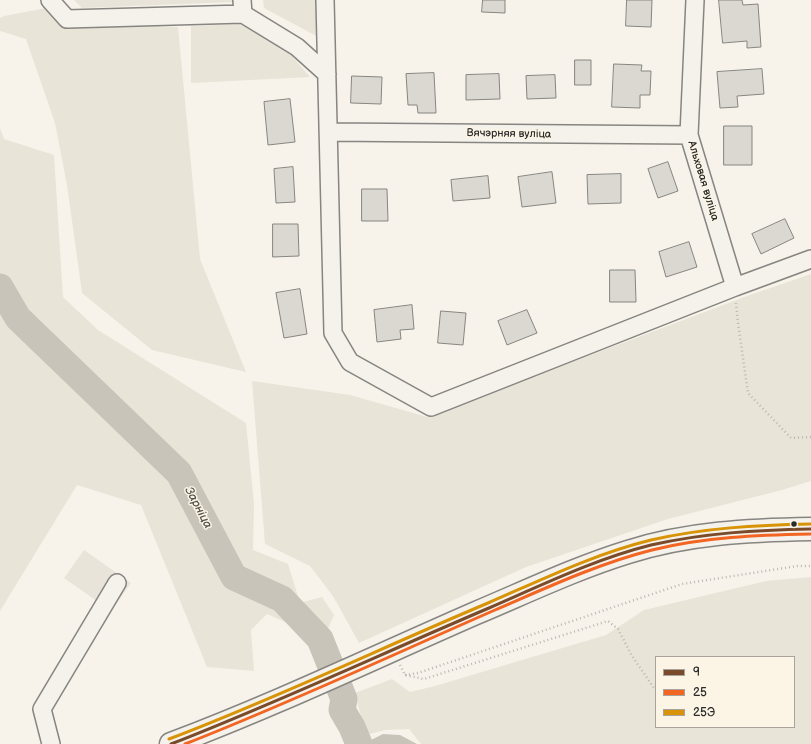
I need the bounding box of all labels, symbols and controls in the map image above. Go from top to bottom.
street label: Вячэрняя вуліца [466,127,552,141]
street label: Альховая вуліца [685,139,721,223]
water label: Зарніца [181,485,215,531]
unlabelled marker [789,519,799,529]
legend [655,656,795,728]
text: 9 [693,665,700,680]
text: 25 [693,685,707,700]
text: 25Э [693,705,715,720]

